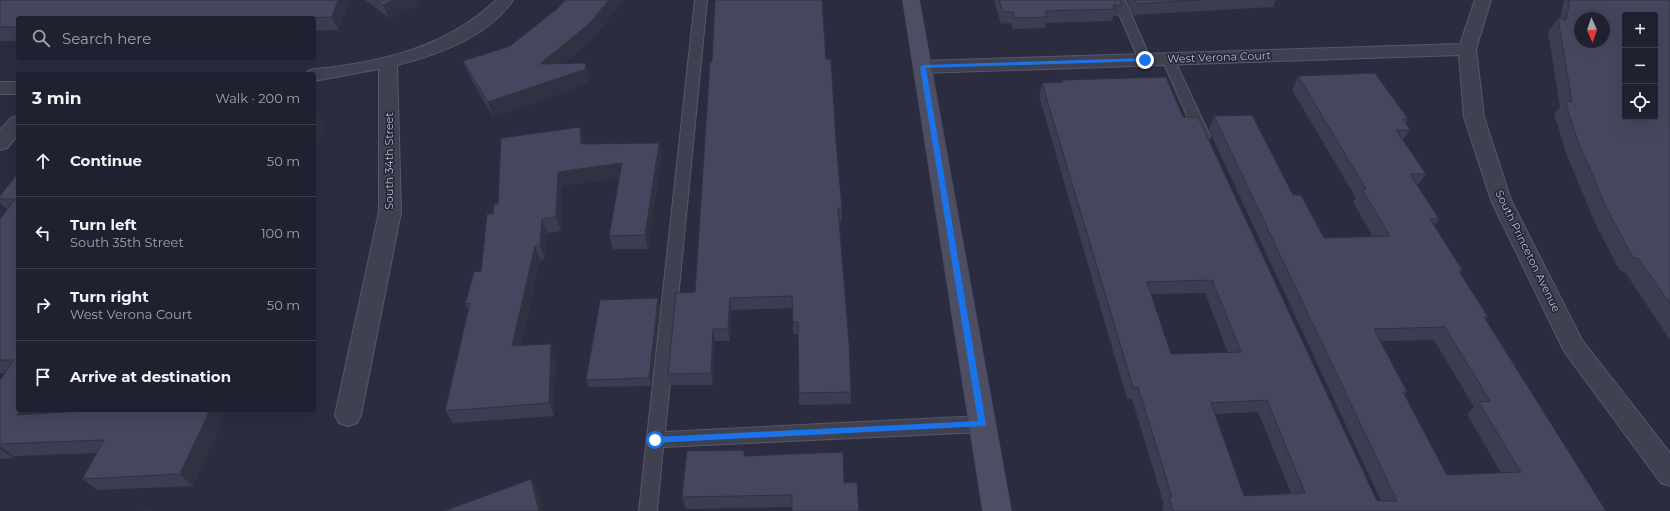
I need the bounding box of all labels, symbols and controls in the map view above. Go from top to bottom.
north arrow [1574,12,1610,48]
map controls [1622,12,1658,120]
button: + [1622,12,1658,48]
search box [16,16,316,60]
icon: search [30,27,52,49]
text: Search here [62,29,151,48]
street label: West Verona Court [1167,48,1272,66]
button: − [1622,48,1658,84]
route end [1136,51,1154,69]
button: locate [1622,84,1658,120]
text: 3 min [32,88,82,108]
text: Walk · 200 m [215,90,300,106]
street label: South 34th Street [382,112,396,210]
icon: ahead [32,150,54,172]
text: Continue [70,151,142,170]
text: 50 m [267,153,300,169]
street label: South Princeton Avenue [1492,188,1564,315]
text: Turn left [70,215,137,234]
icon: left [32,222,54,244]
text: 100 m [261,225,300,241]
text: South 35th Street [70,234,184,250]
text: Turn right [70,287,149,306]
icon: right [32,294,54,316]
text: 50 m [267,297,300,313]
text: West Verona Court [70,306,192,322]
icon: arrive [32,366,54,388]
text: Arrive at destination [70,367,231,386]
route start [646,431,664,449]

